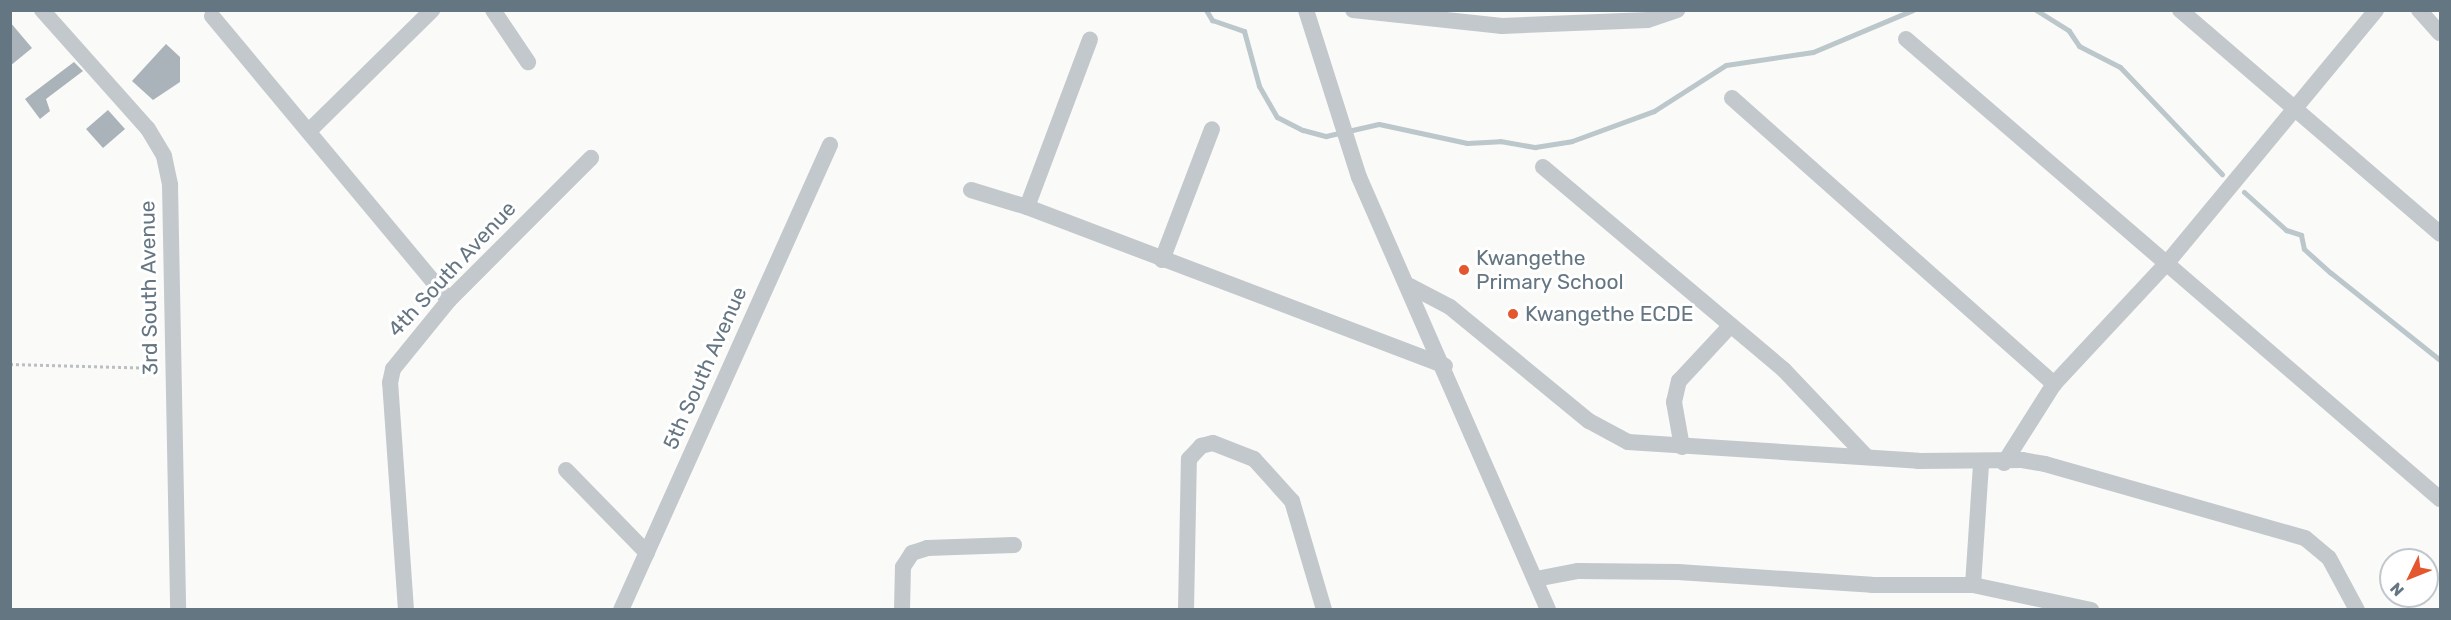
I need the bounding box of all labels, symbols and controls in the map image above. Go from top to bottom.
street label: 4th South Avenue [383,196,521,342]
street label: 3rd South Avenue [135,200,163,376]
place label: Kwangethe Primary School [1476,245,1624,295]
marker: Kwangethe Primary School [1457,263,1471,277]
street label: 5th South Avenue [658,282,752,454]
place label: Kwangethe ECDE [1525,301,1693,327]
marker: Kwangethe ECDE [1506,307,1520,321]
north arrow [2379,548,2439,608]
text: N [2386,579,2408,600]

